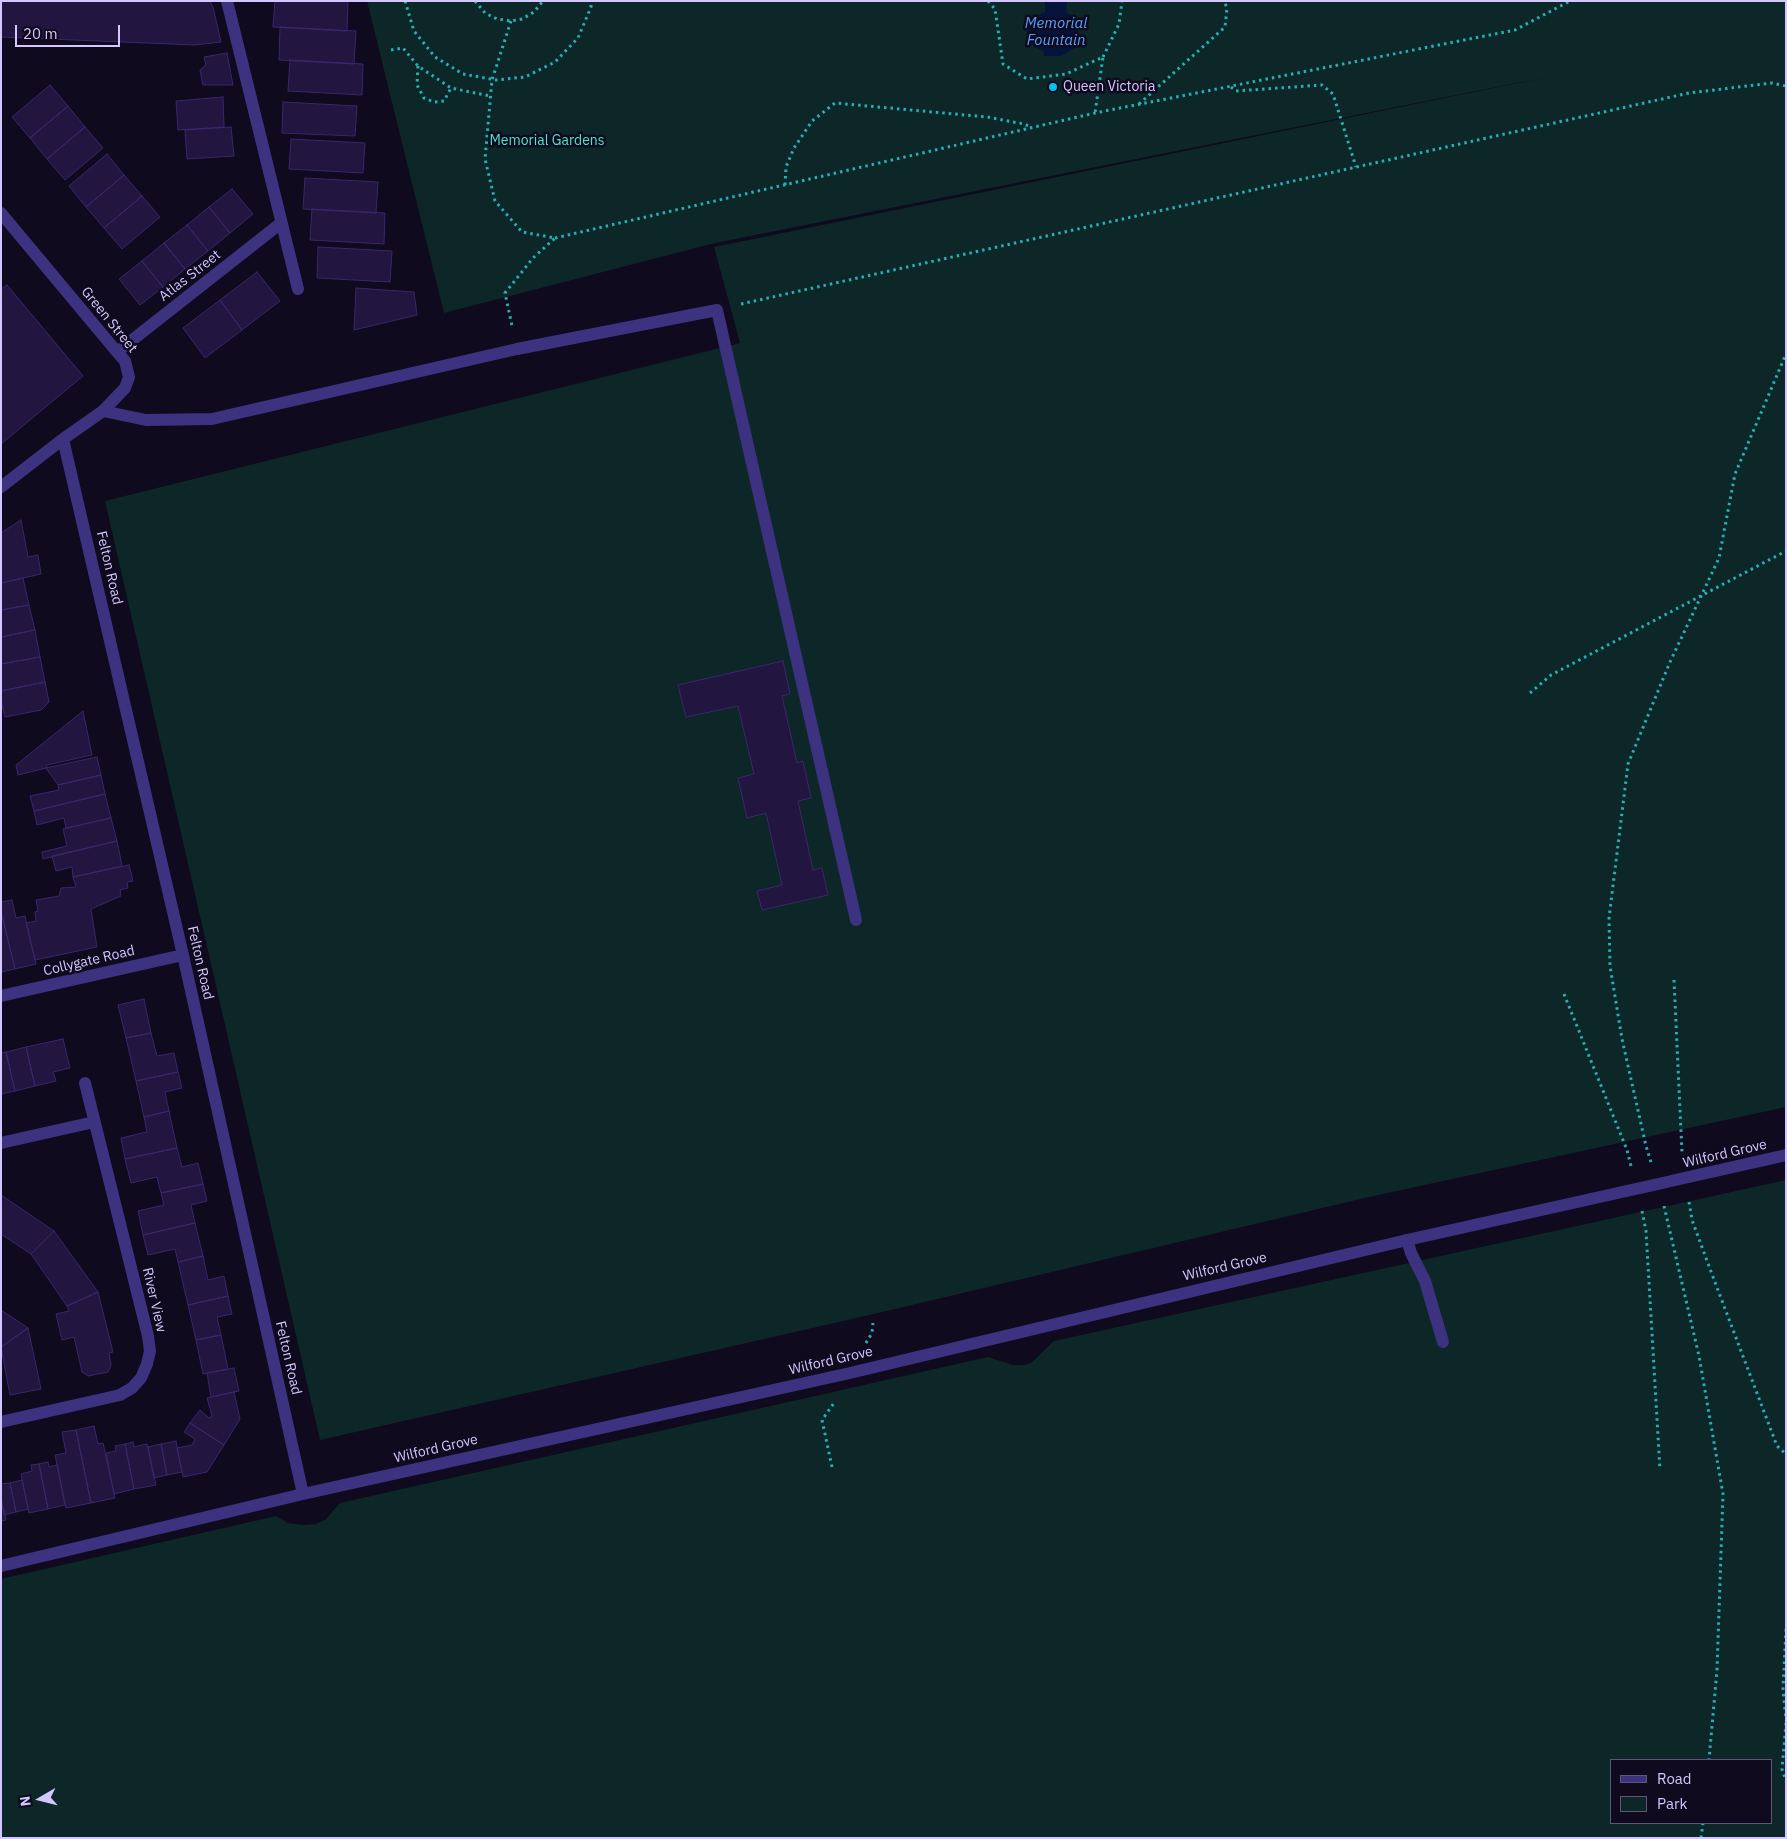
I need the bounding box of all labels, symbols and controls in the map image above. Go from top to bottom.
scale bar [18,15,122,47]
water label: Memorial Fountain [1025,15,1087,50]
text: 20 m [23,24,58,43]
place label: Queen Victoria [1063,79,1155,95]
marker: Queen Victoria [1047,81,1059,93]
park label: Memorial Gardens [489,133,605,149]
street label: Atlas Street [156,247,224,305]
street label: Green Street [77,284,141,356]
street label: Felton Road [92,530,126,606]
street label: Felton Road [183,925,217,1001]
street label: Collygate Road [42,942,136,980]
street label: Wilford Grove [1681,1136,1769,1172]
street label: Wilford Grove [1181,1249,1269,1285]
street label: River View [138,1266,170,1334]
street label: Felton Road [271,1320,305,1396]
street label: Wilford Grove [787,1343,875,1379]
street label: Wilford Grove [392,1431,480,1467]
legend [1610,1759,1772,1824]
text: Road [1657,1769,1692,1788]
north arrow [15,1774,65,1824]
text: Park [1657,1794,1687,1813]
text: N [16,1795,35,1807]

